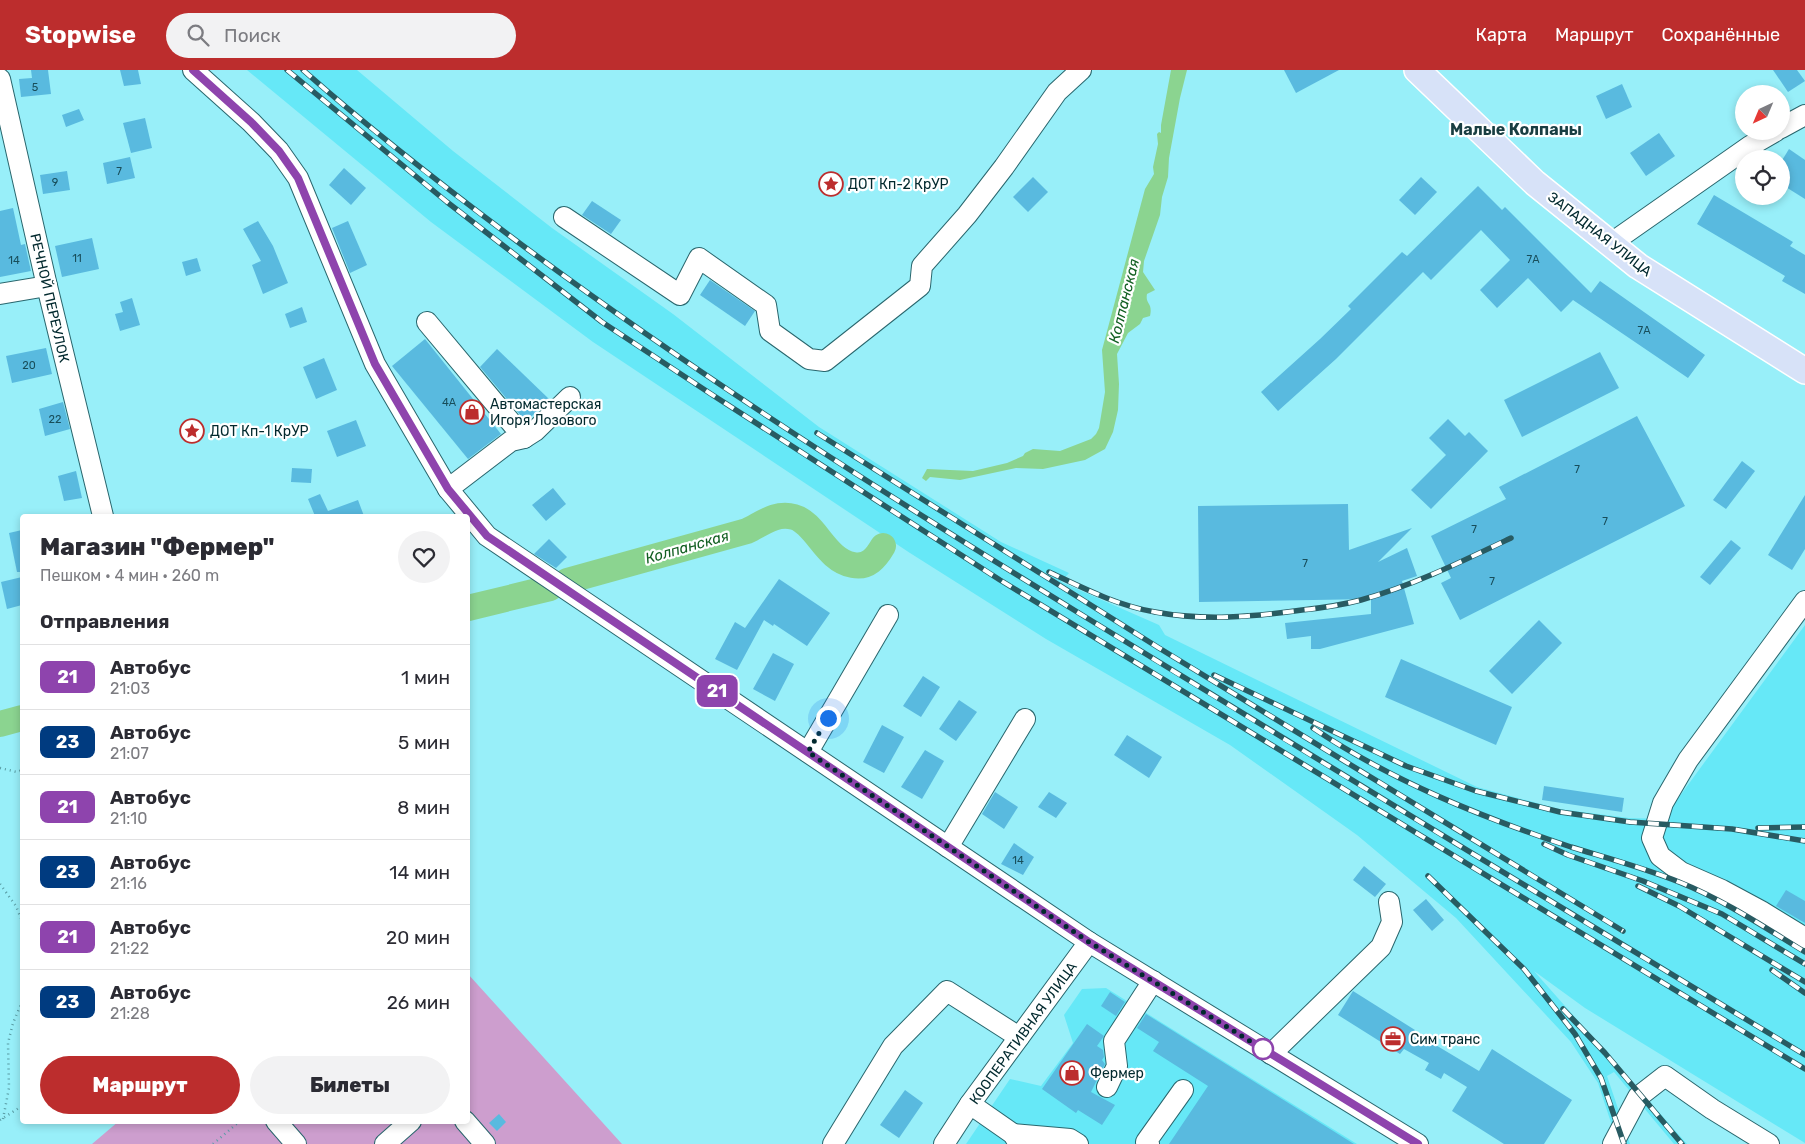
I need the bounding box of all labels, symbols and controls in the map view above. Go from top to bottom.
search box [166,13,516,58]
text: Stopwise [25,21,136,49]
icon: search [184,21,212,49]
text: Поиск [224,24,281,47]
text: Карта [1476,24,1527,46]
text: Маршрут [1555,24,1634,46]
text: Сохранённые [1662,24,1780,46]
house number: 5 [32,81,39,94]
north arrow [1735,85,1790,140]
map controls [1735,85,1790,205]
district label: Малые Колпаны [1450,120,1582,139]
button: locate [1735,150,1790,205]
house number: 7 [116,165,122,178]
place icon: ДОТ Кп-2 КрУР [818,171,844,197]
house number: 9 [52,176,58,189]
place label: ДОТ Кп-2 КрУР [848,176,949,193]
street label: ЗАПАДНАЯ УЛИЦА [1544,189,1656,281]
street label: РЕЧНОЙ ПЕРЕУЛОК [26,232,74,364]
house number: 11 [72,252,82,265]
house number: 7А [1526,253,1540,266]
house number: 14 [8,254,20,267]
water label: Колпанская [1105,257,1143,345]
house number: 7А [1637,324,1651,337]
house number: 20 [22,359,36,372]
house number: 4А [442,396,457,409]
place label: Автомастерская Игоря Лозового [490,396,601,429]
shop icon: Автомастерская Игоря Лозового [459,399,485,425]
house number: 22 [49,413,61,426]
place icon: ДОТ Кп-1 КрУР [179,418,205,444]
place label: ДОТ Кп-1 КрУР [210,423,308,440]
house number: 7 [1574,463,1580,476]
house number: 7 [1602,515,1608,528]
house number: 7 [1471,523,1477,536]
water label: Колпанская [643,526,731,568]
button: heart [398,531,450,583]
text: Магазин "Фермер" [40,533,274,561]
house number: 7 [1302,557,1308,570]
text: Пешком · 4 мин · 260 m [40,566,219,585]
house number: 7 [1489,575,1495,588]
text: Отправления [40,610,170,633]
text: Автобус [110,656,191,679]
text: 21 [57,666,78,688]
text: 1 мин [401,666,450,689]
line badge: 21 [694,675,740,707]
text: 21:03 [110,679,150,698]
text: 21 [707,680,727,702]
your location [816,706,841,731]
text: Автобус [110,721,191,744]
text: 23 [56,731,79,753]
text: 5 мин [398,731,450,754]
text: 21:07 [110,744,149,763]
text: Автобус [110,786,191,809]
text: 21 [57,796,78,818]
text: 8 мин [397,796,450,819]
text: 21:10 [110,809,147,828]
text: Автобус [110,851,191,874]
house number: 14 [1012,854,1024,867]
text: 23 [56,861,79,883]
text: 14 мин [389,861,450,884]
text: 21:16 [110,874,147,893]
text: Автобус [110,916,191,939]
text: 21 [57,926,78,948]
text: 20 мин [386,926,450,949]
text: 21:22 [110,939,149,958]
street label: КООПЕРАТИВНАЯ УЛИЦА [966,958,1081,1108]
text: Автобус [110,981,191,1004]
text: 23 [56,991,79,1013]
text: 26 мин [387,991,450,1014]
text: 21:28 [110,1004,150,1023]
office icon: Сим транс [1380,1026,1406,1052]
place label: Сим транс [1410,1031,1481,1048]
unlabelled marker [1252,1038,1274,1060]
button: Маршрут [40,1056,240,1114]
button: Билеты [250,1056,450,1114]
shop icon: Фермер [1059,1060,1085,1086]
place label: Фермер [1090,1065,1144,1082]

